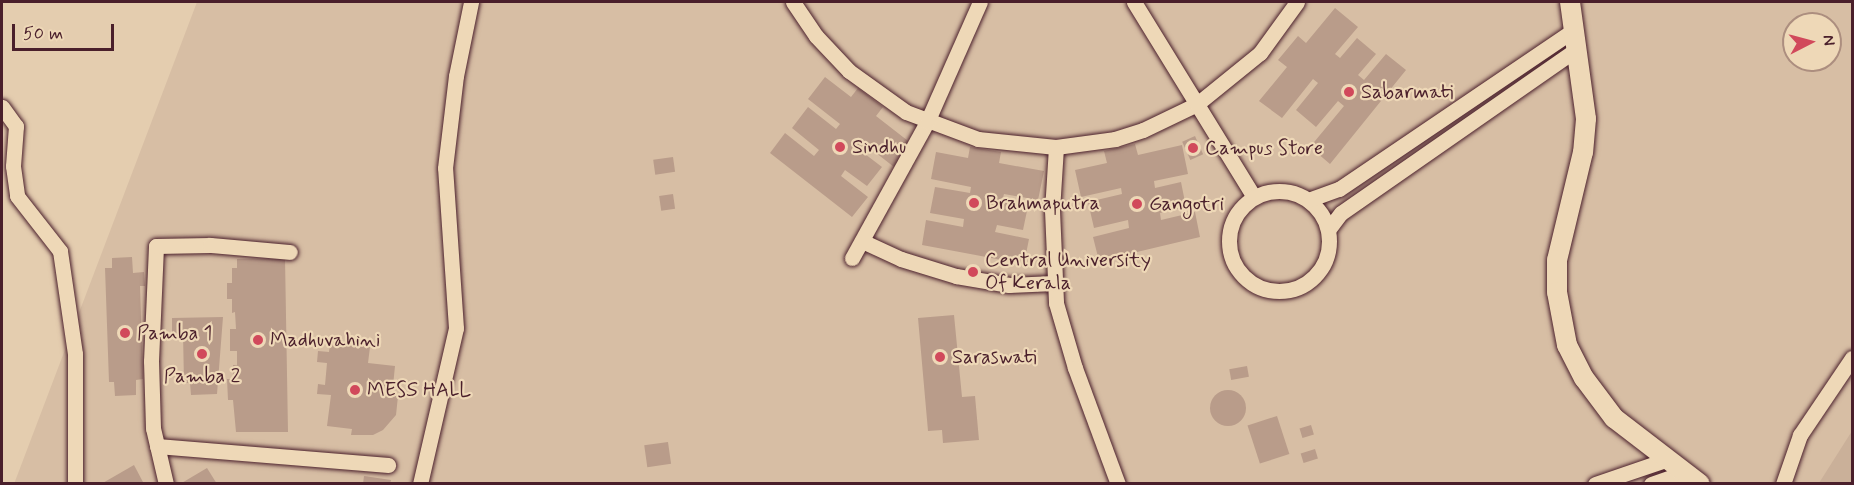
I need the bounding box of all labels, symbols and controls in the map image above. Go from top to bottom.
scale bar [15,12,117,50]
north arrow [1782,12,1842,72]
text: 50 m [23,22,63,46]
text: N [1817,34,1839,47]
place label: Sabarmati [1361,80,1453,104]
marker: Sabarmati [1342,85,1356,99]
place label: Sindhu [852,135,906,159]
place label: Campus Store [1205,136,1323,160]
marker: Sindhu [833,140,847,154]
marker: Campus Store [1186,141,1200,155]
place label: Brahmaputra [986,191,1100,215]
place label: Gangotri [1149,192,1224,216]
marker: Brahmaputra [967,196,981,210]
marker: Gangotri [1130,197,1144,211]
place label: Central University Of Kerala [985,248,1144,295]
marker: Central University Of Kerala [966,265,980,279]
place label: Pamba 1 [137,321,213,345]
marker: Pamba 1 [118,326,132,340]
place label: Madhuvahini [270,328,380,352]
marker: Madhuvahini [251,333,265,347]
place label: Saraswati [952,345,1037,369]
marker: Pamba 2 [195,347,209,361]
marker: Saraswati [933,350,947,364]
place label: Pamba 2 [164,364,240,388]
place label: MESS HALL [367,378,471,402]
marker: MESS HALL [348,383,362,397]

